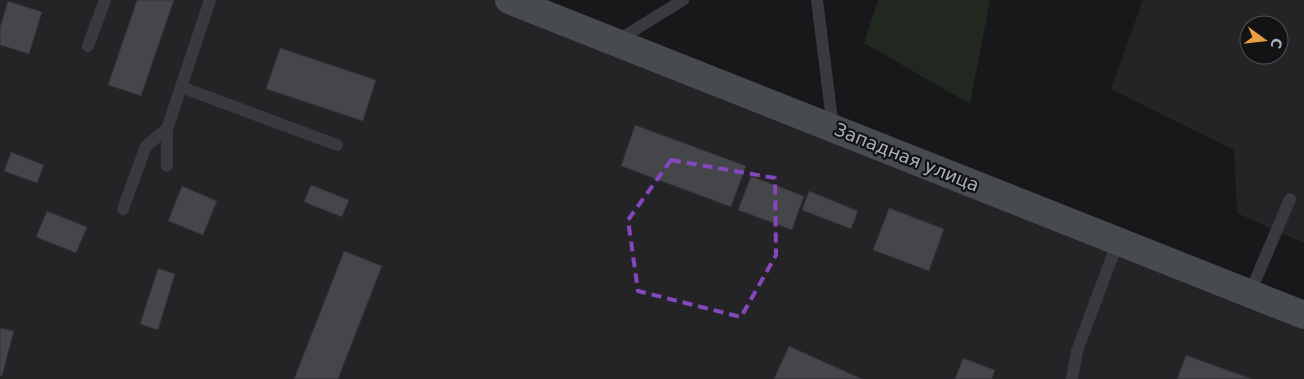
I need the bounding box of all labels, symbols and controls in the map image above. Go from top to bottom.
north arrow [1239,15,1289,65]
text: С [1267,36,1286,50]
street label: Западная улица [832,118,982,196]

